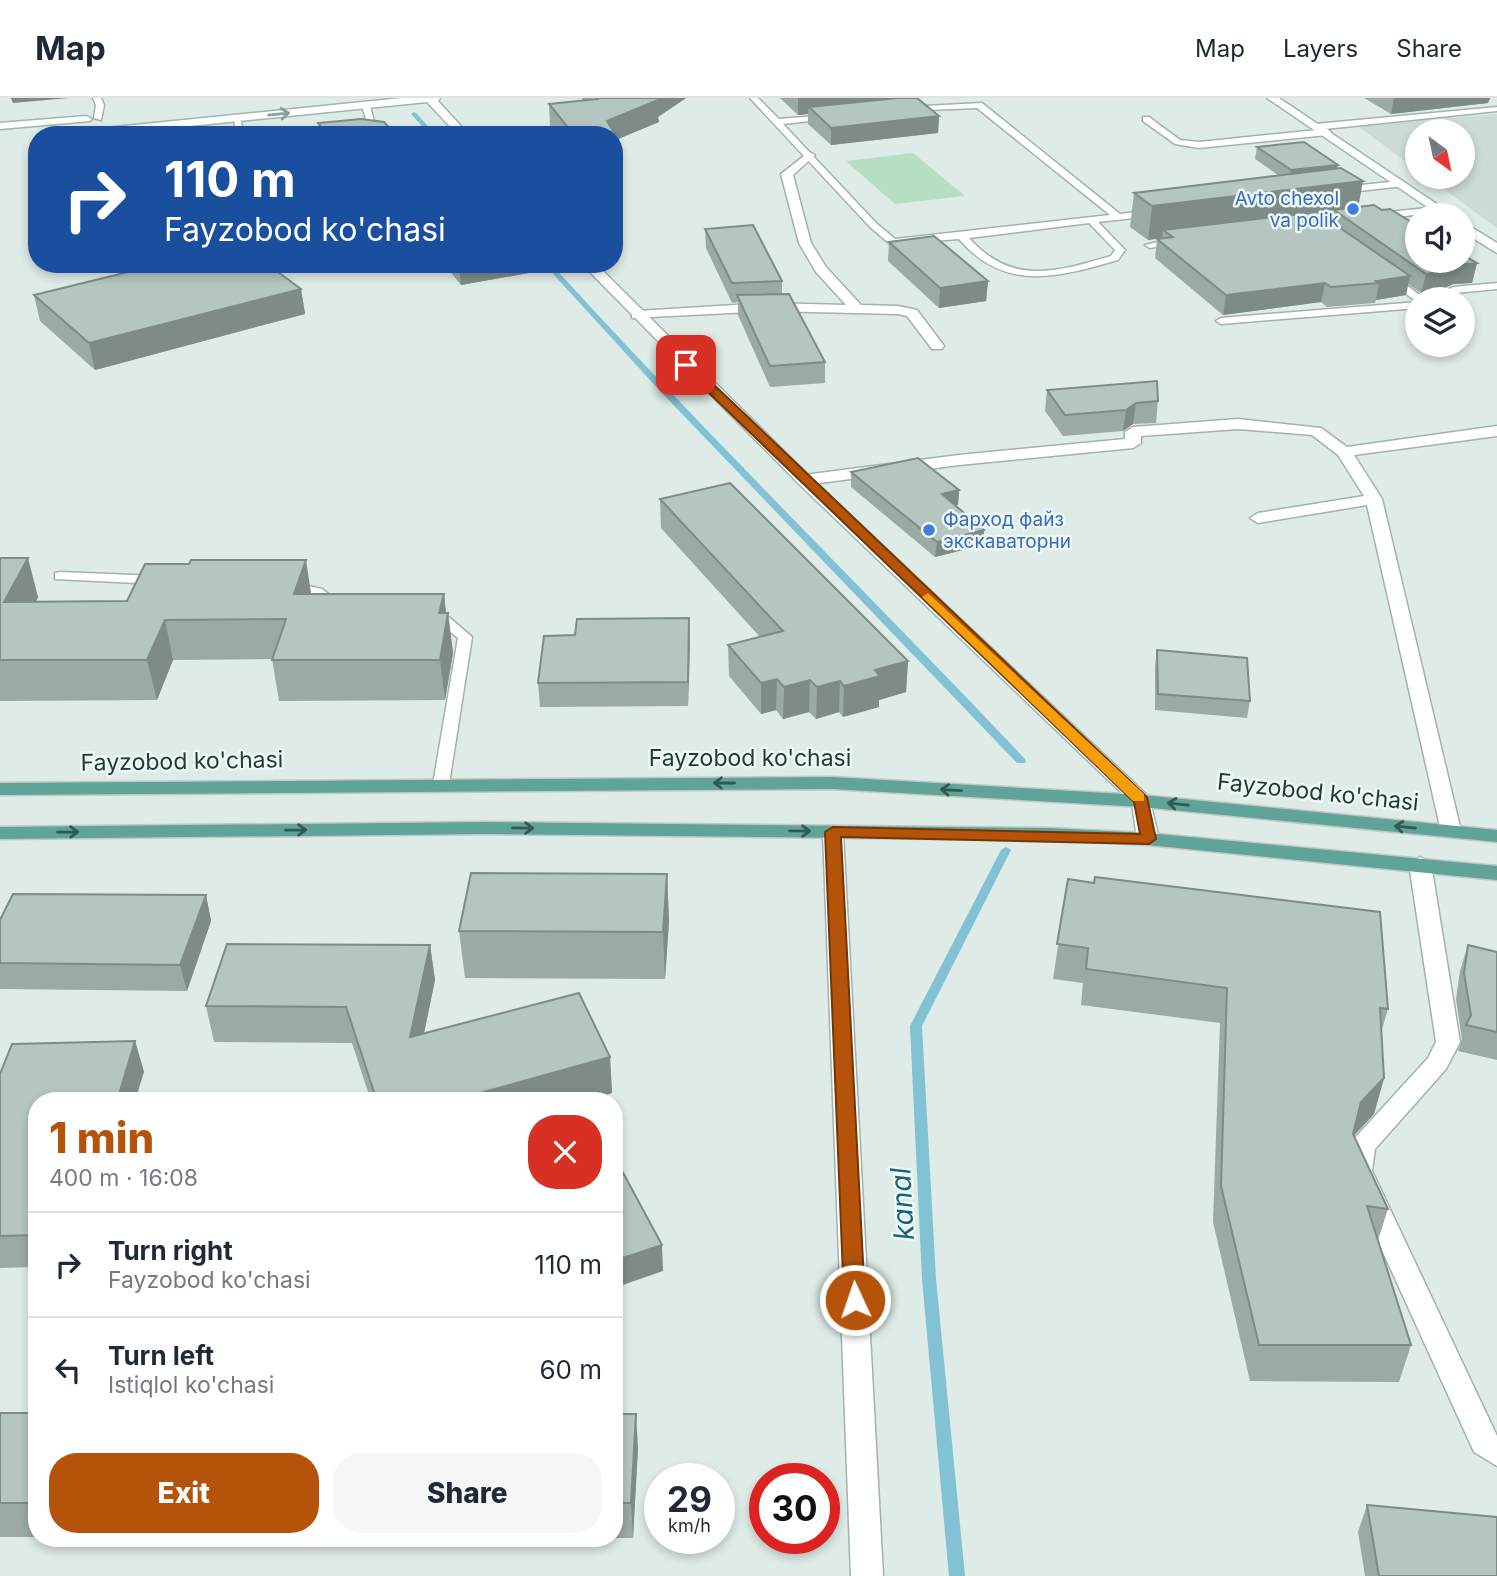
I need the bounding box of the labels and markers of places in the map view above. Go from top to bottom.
place label: Avto chexol va polik [1235,187,1340,232]
marker: Avto chexol va polik [1345,201,1361,217]
pin [656,335,716,395]
place label: Фарход файз экскаваторни [943,508,1071,553]
marker: Фарход файз экскаваторни [921,522,937,538]

